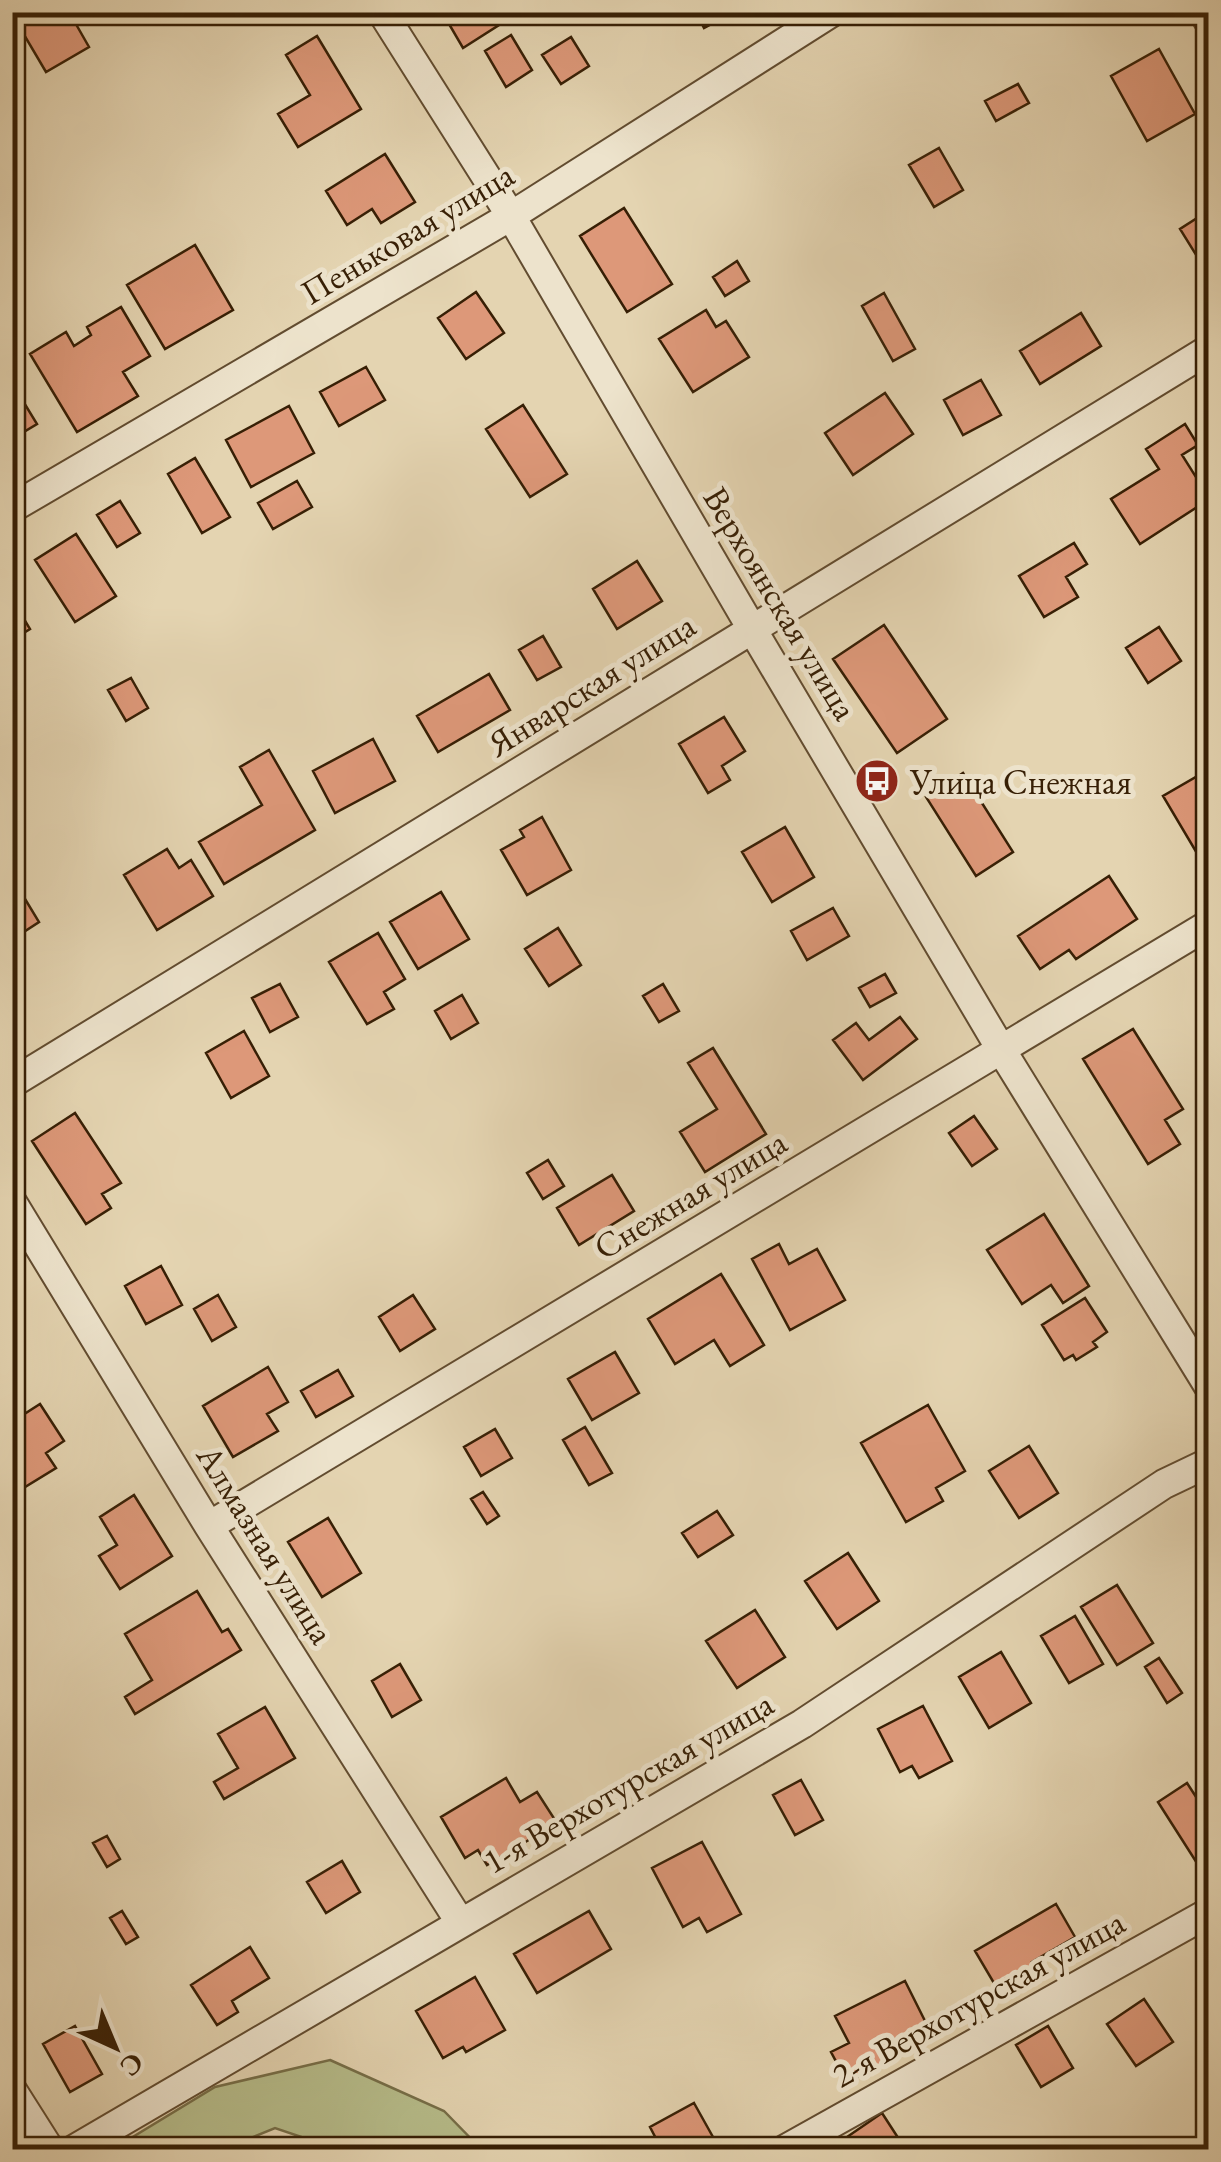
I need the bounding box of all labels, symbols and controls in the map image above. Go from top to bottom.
street label: Пеньковая улица [292,152,522,315]
street label: Верхоянская улица [693,478,868,728]
street label: Январская улица [478,602,704,767]
bus stop icon: Улица Снежная [854,758,900,804]
place label: Улица Снежная [909,759,1132,804]
street label: Снежная улица [585,1119,795,1270]
street label: Алмазная улица [186,1435,345,1653]
street label: 1-я Верхотурская улица [475,1681,782,1884]
street label: 2-я Верхотурская улица [824,1899,1133,2098]
north arrow [65,1997,165,2097]
text: С [113,2045,152,2085]

